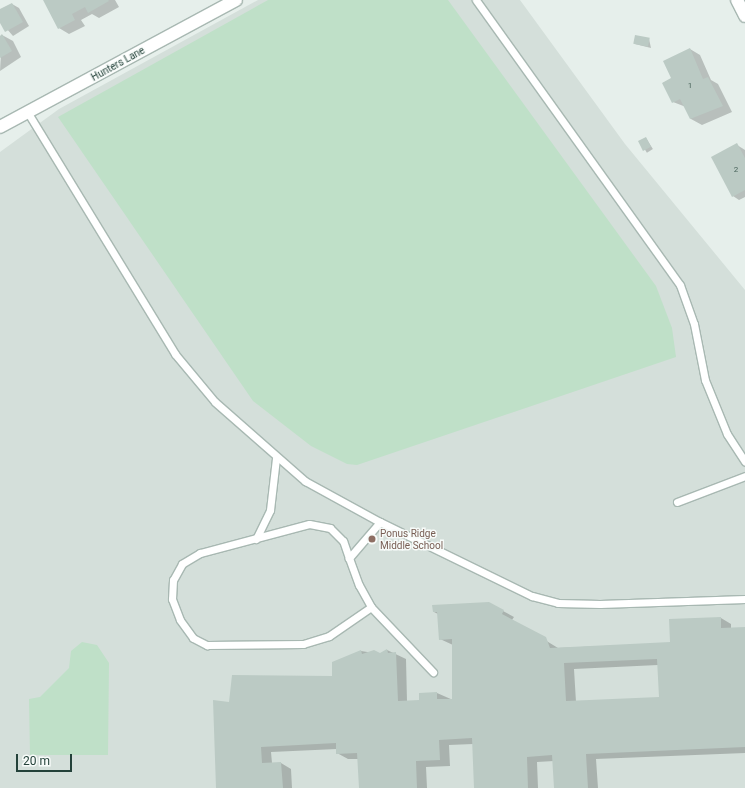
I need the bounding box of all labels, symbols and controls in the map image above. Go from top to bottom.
street label: Hunters Lane [89,44,147,84]
house number: 1 [688,81,692,91]
house number: 2 [734,165,738,175]
place label: Ponus Ridge Middle School [380,527,443,550]
marker: Ponus Ridge Middle School [367,534,377,544]
scale bar [18,746,74,772]
text: 20 m [23,754,50,768]

